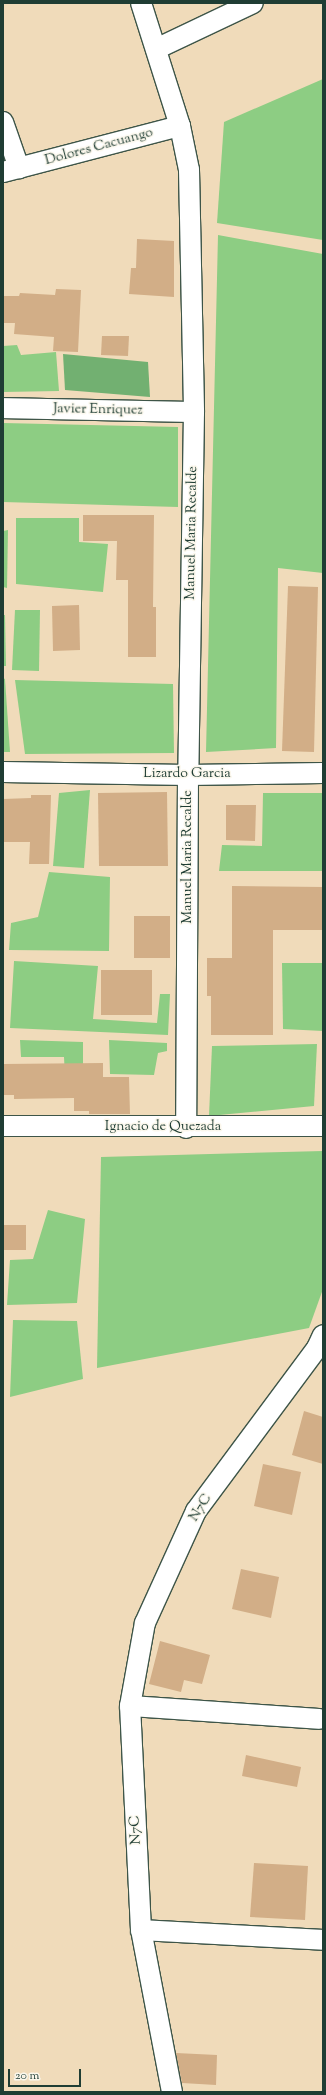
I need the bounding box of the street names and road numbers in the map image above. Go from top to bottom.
street label: Dolores Cacuango [43,125,155,169]
street label: Javier Enriquez [53,401,143,419]
street label: Manuel Maria Recalde [182,466,202,600]
street label: Lizardo Garcia [143,766,231,782]
street label: Manuel Maria Recalde [180,790,196,924]
street label: Ignacio de Quezada [105,1119,221,1135]
street label: N7C [186,1491,216,1525]
street label: N7C [127,1815,145,1845]

